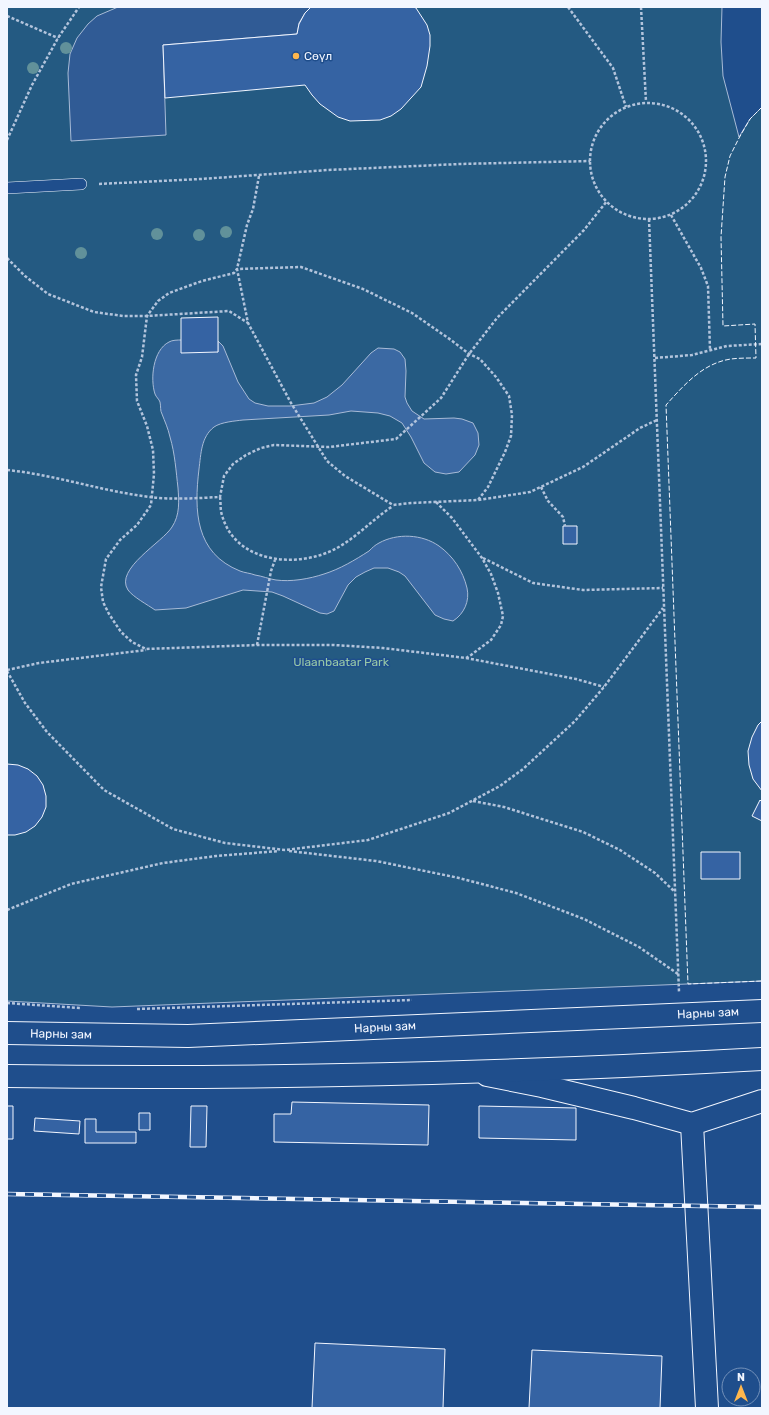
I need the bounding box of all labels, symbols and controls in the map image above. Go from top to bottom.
place label: Сөүл [304,49,332,63]
marker: Сөүл [291,51,301,61]
park label: Ulaanbaatar Park [293,655,390,669]
street label: Нарны зам [677,1004,739,1022]
street label: Нарны зам [354,1018,416,1036]
street label: Нарны зам [30,1026,92,1042]
north arrow [721,1367,761,1407]
text: N [737,1371,745,1384]

